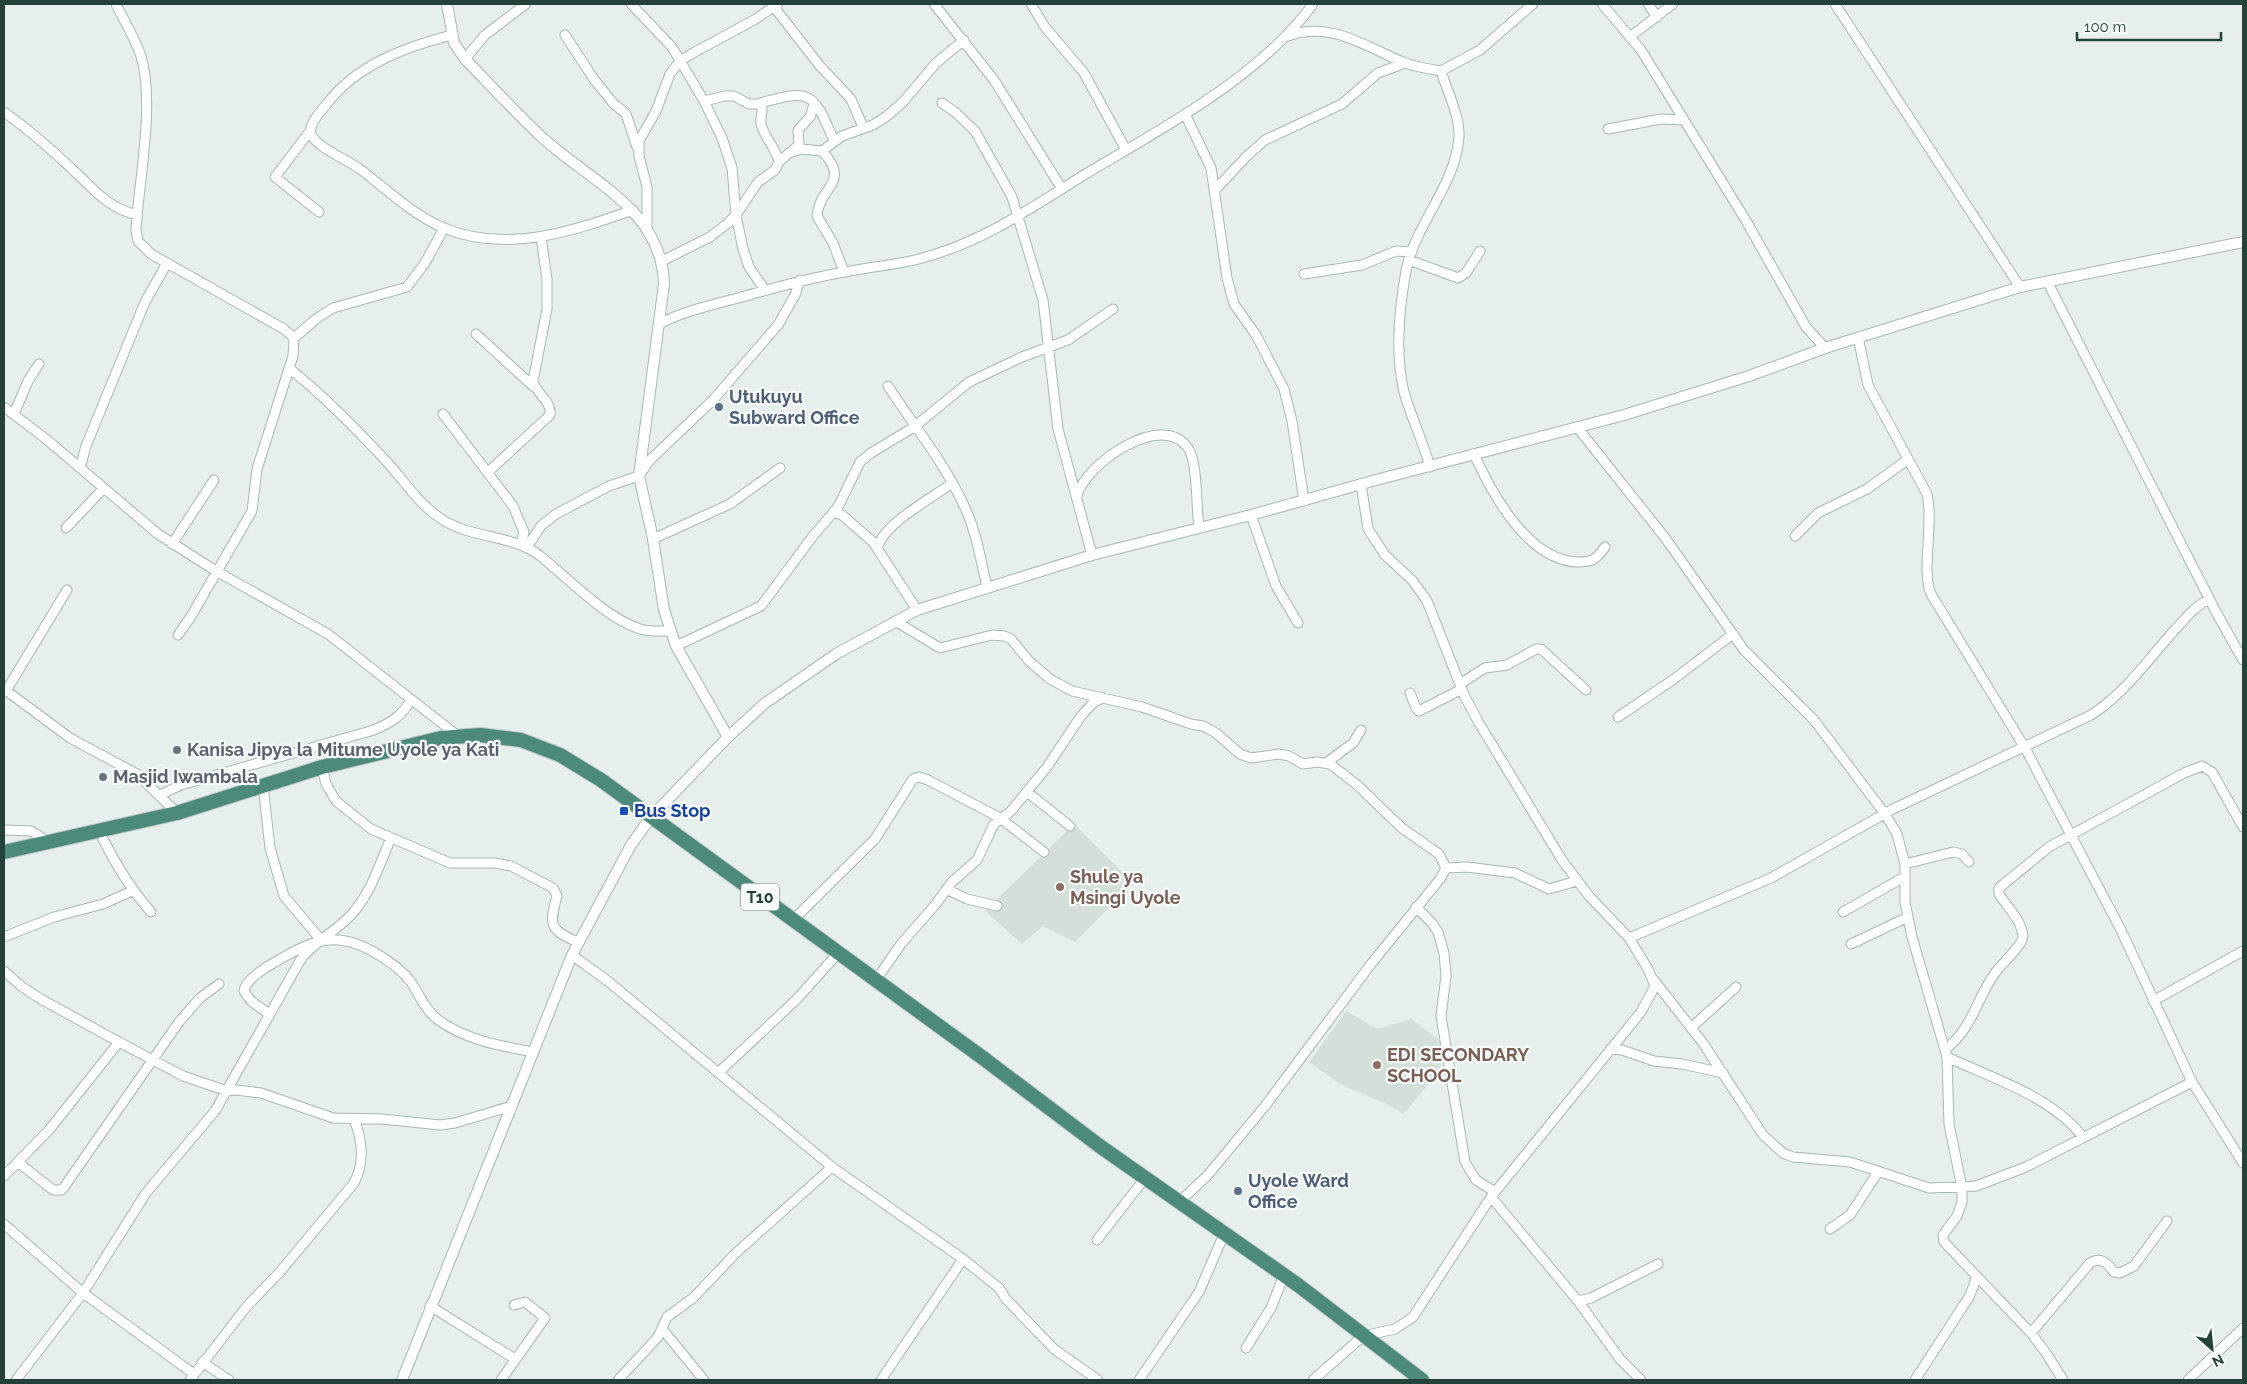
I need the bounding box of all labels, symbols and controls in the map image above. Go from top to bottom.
scale bar [2077,10,2221,42]
text: 100 m [2084,18,2126,36]
place label: Utukuyu Subward Office [729,386,860,428]
marker: Utukuyu Subward Office [713,401,725,413]
place label: Kanisa Jipya la Mitume Uyole ya Kati [187,739,499,760]
marker: Kanisa Jipya la Mitume Uyole ya Kati [171,744,183,756]
place label: Masjid Iwambala [113,766,258,787]
marker: Masjid Iwambala [97,771,109,783]
place label: Bus Stop [634,800,710,821]
marker: Bus Stop [618,805,630,817]
place label: Shule ya Msingi Uyole [1070,866,1181,908]
marker: Shule ya Msingi Uyole [1054,881,1066,893]
road number: T10 [741,884,779,910]
place label: EDI SECONDARY SCHOOL [1387,1044,1529,1086]
marker: EDI SECONDARY SCHOOL [1371,1059,1383,1071]
place label: Uyole Ward Office [1248,1170,1349,1212]
marker: Uyole Ward Office [1232,1185,1244,1197]
north arrow [2187,1324,2237,1374]
text: N [2210,1351,2226,1370]

